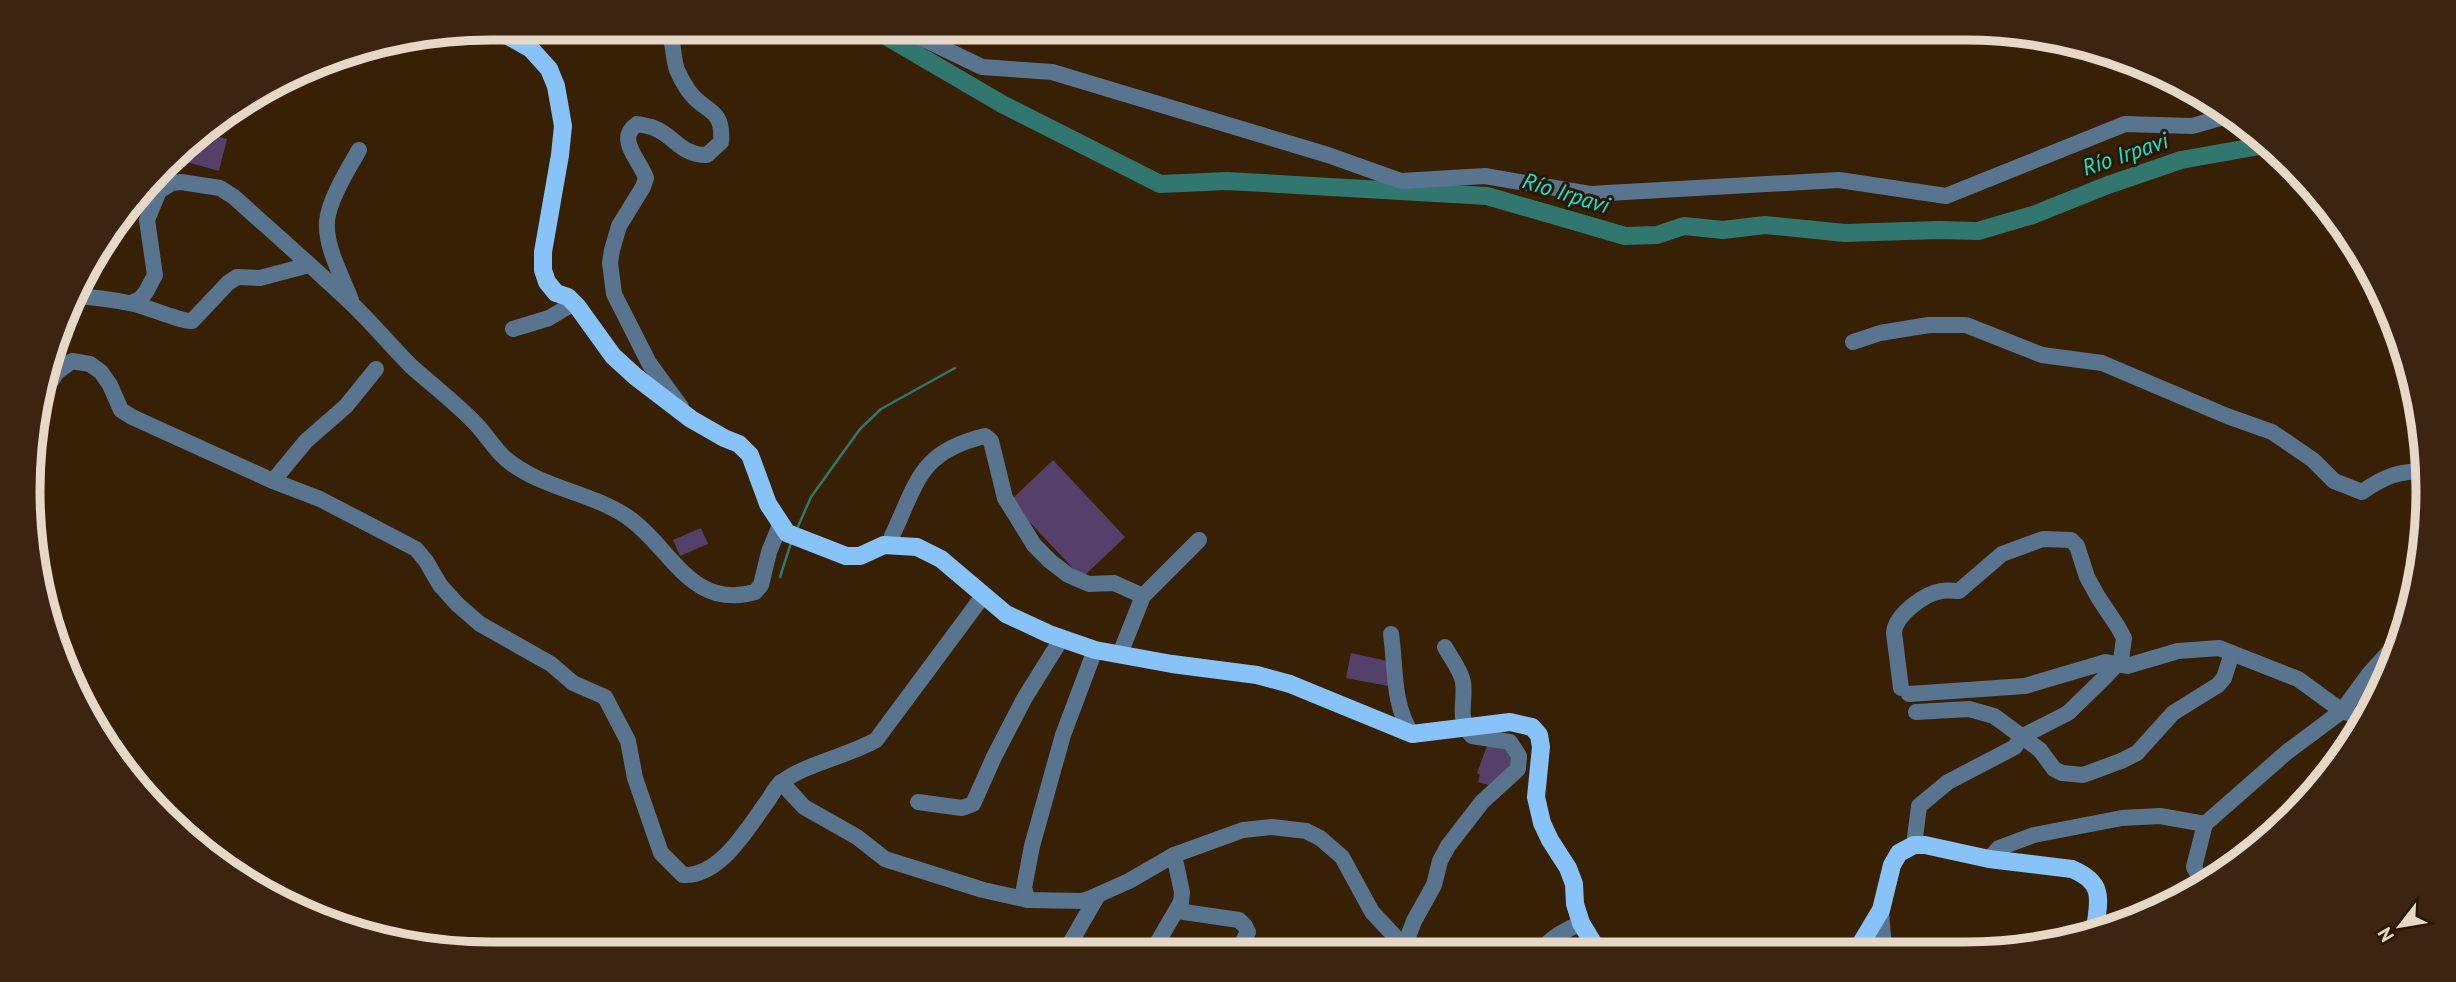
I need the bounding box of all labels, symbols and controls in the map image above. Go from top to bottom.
water label: Río Irpavi [2078,125,2173,182]
water label: Río Irpavi [1519,166,1614,220]
north arrow [2365,891,2435,961]
text: N [2372,923,2399,946]

